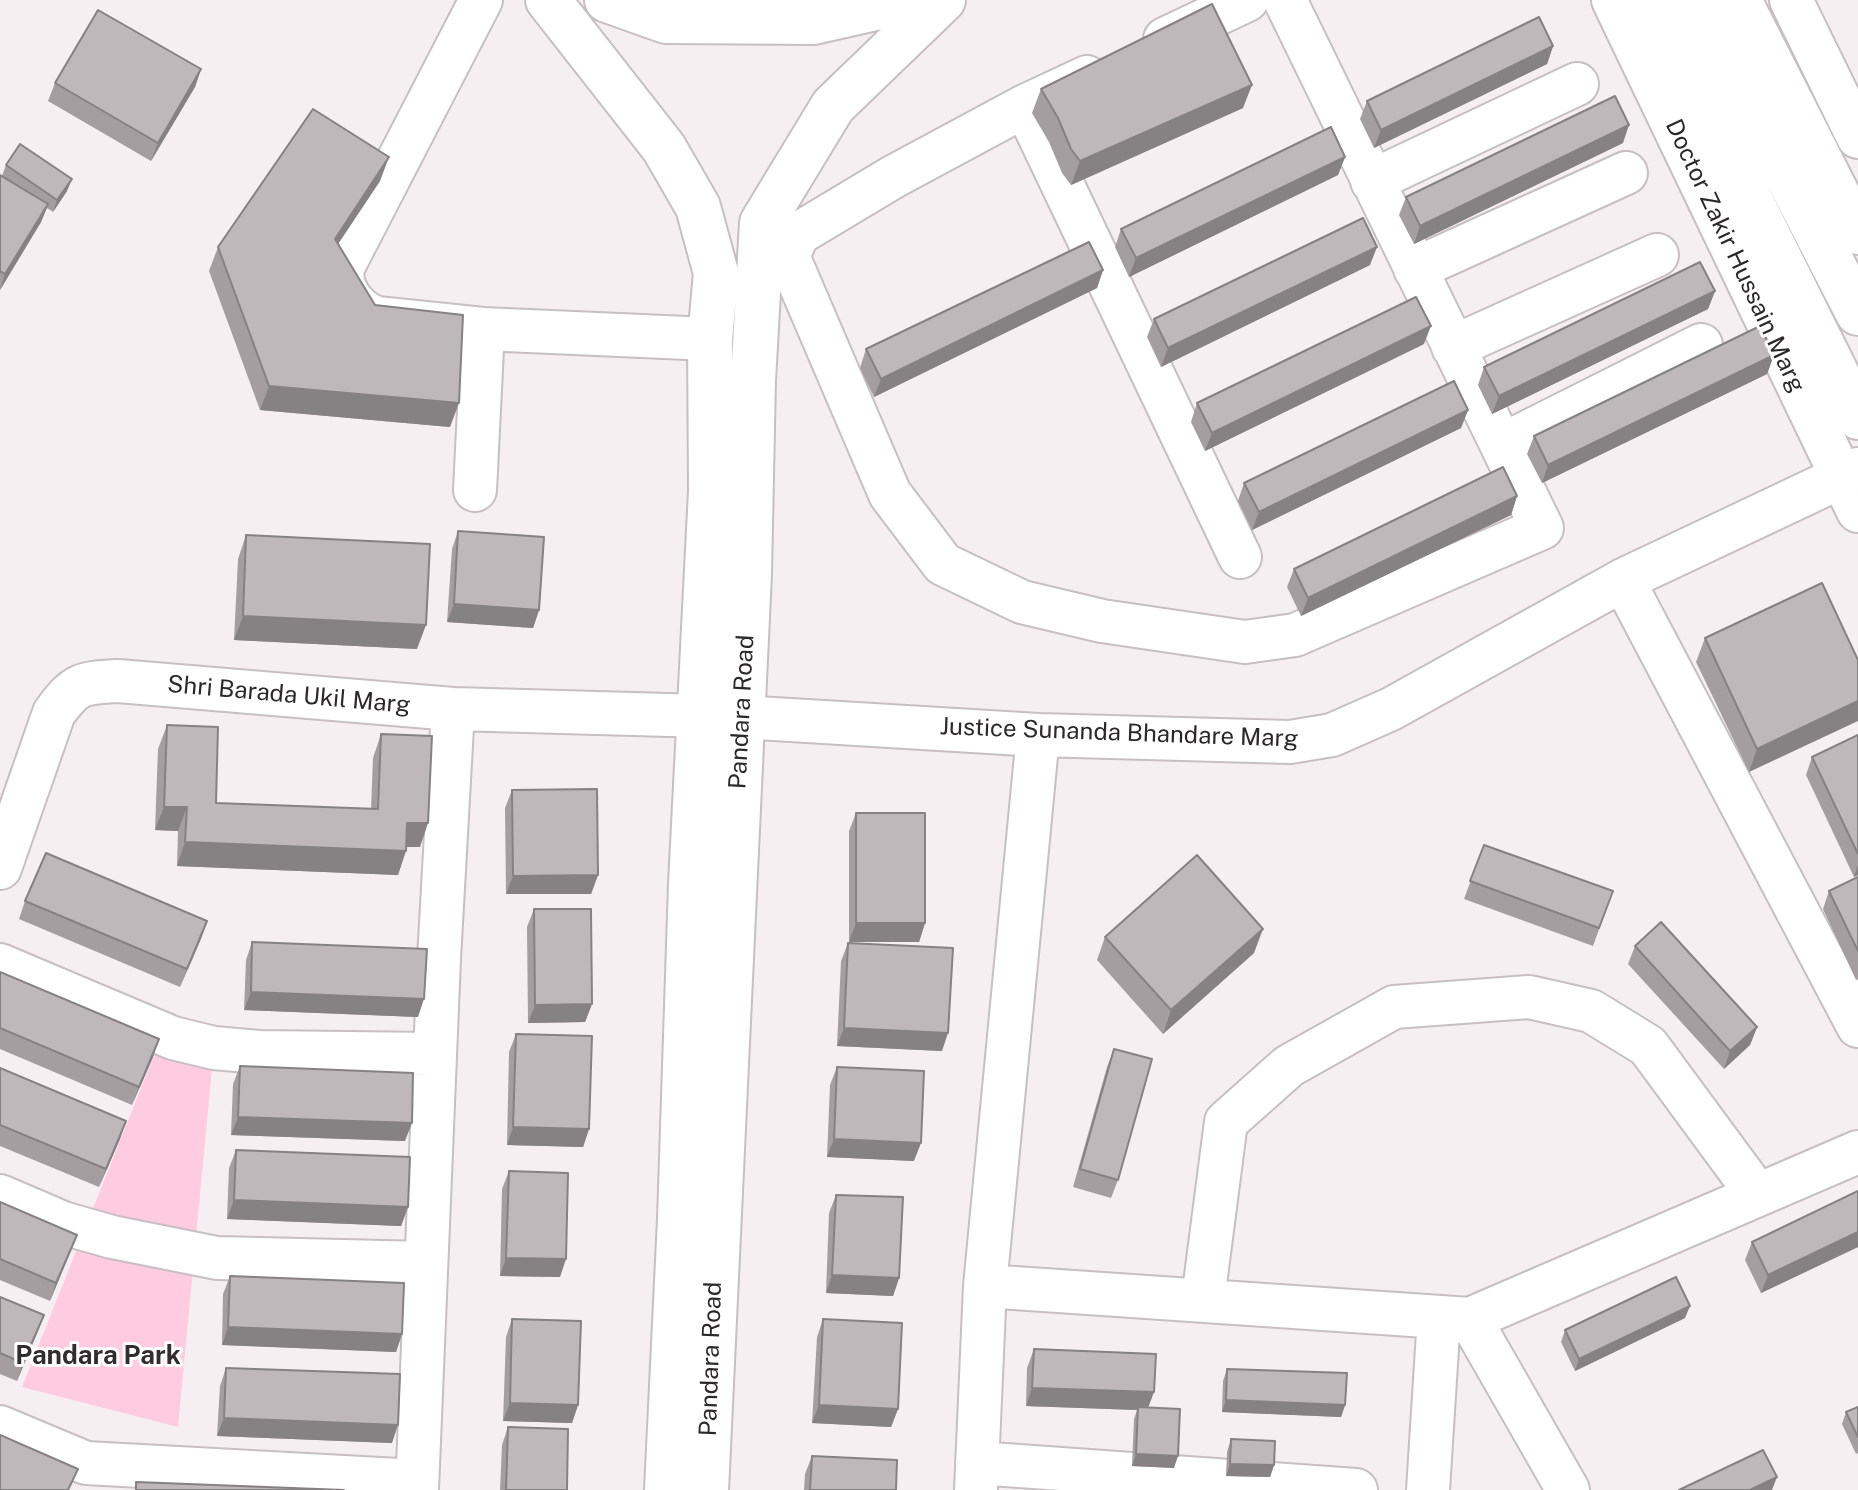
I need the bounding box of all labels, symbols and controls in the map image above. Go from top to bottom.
street label: Doctor Zakir Hussain Marg [1659,115,1811,397]
street label: Pandara Road [724,634,760,790]
street label: Shri Barada Ukil Marg [166,670,412,720]
street label: Justice Sunanda Bhandare Marg [939,712,1299,754]
street label: Pandara Road [694,1281,728,1437]
district label: Pandara Park [15,1340,181,1372]

